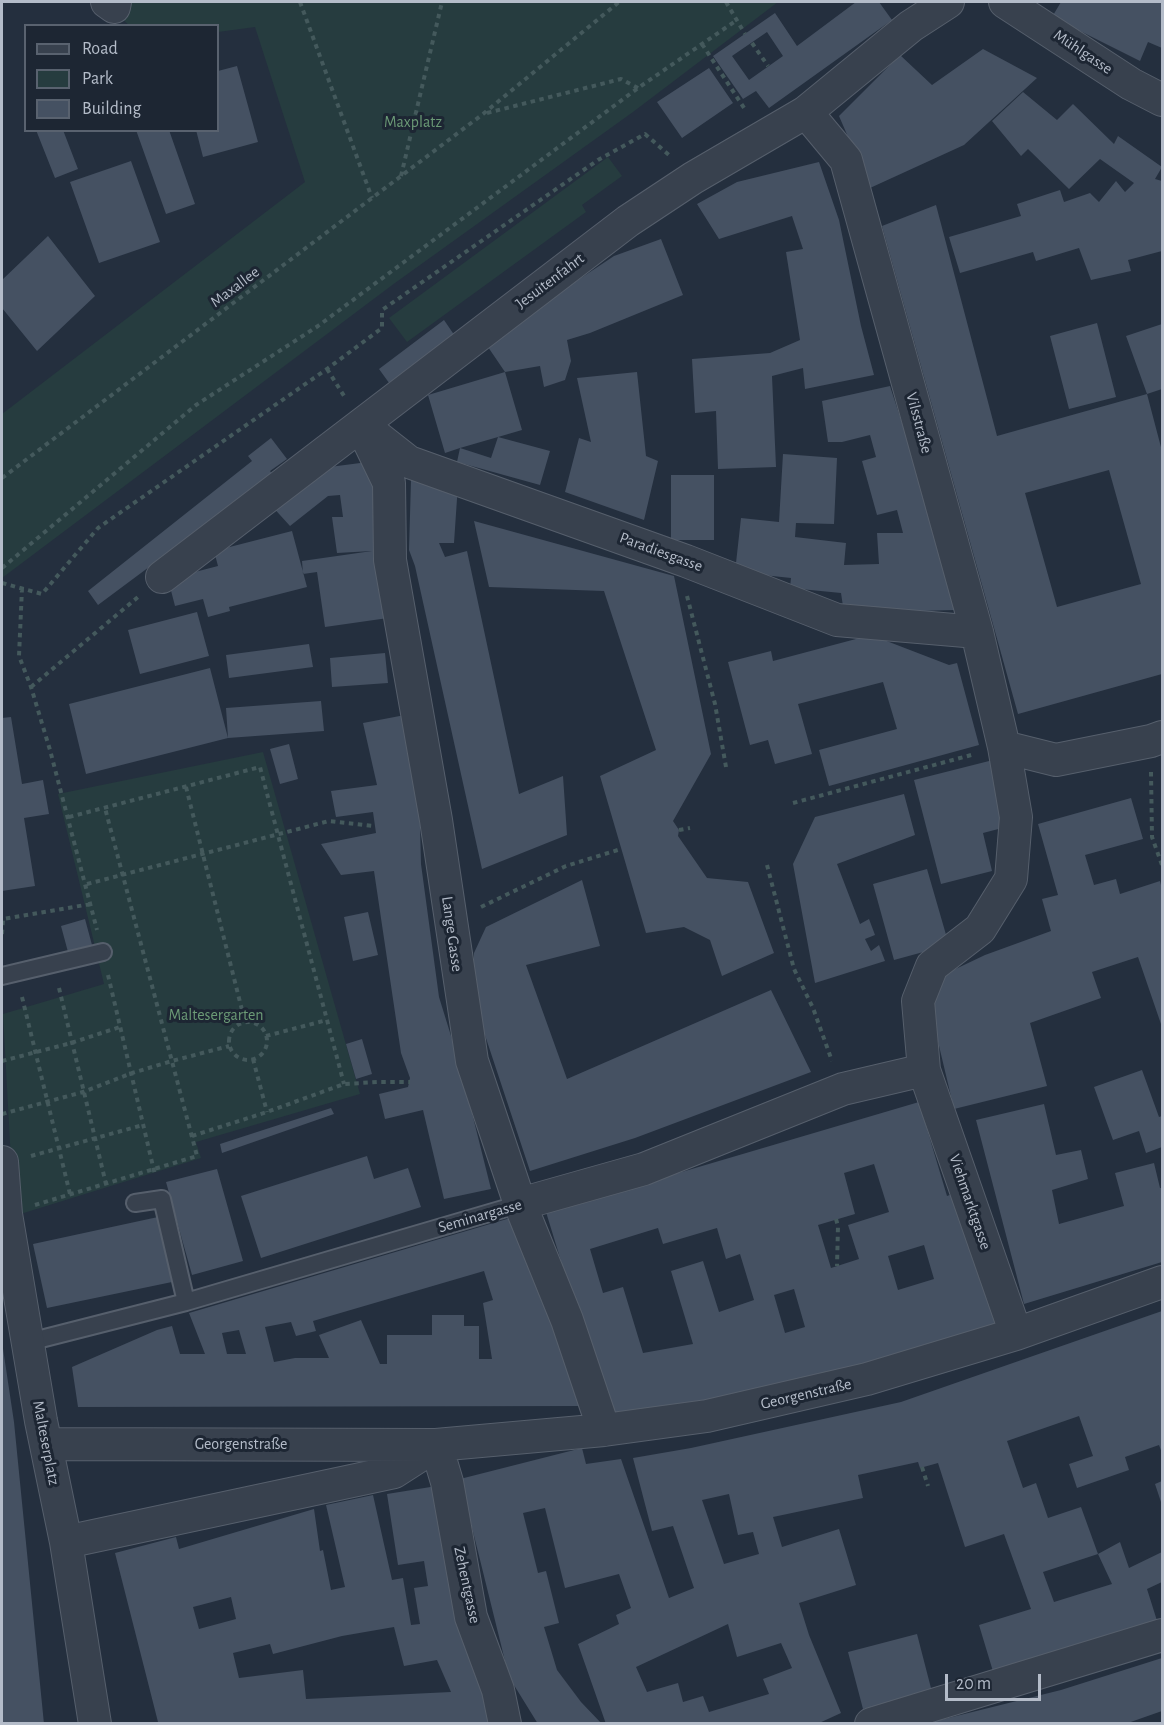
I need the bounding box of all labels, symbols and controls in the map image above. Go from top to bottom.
legend [24,24,219,132]
street label: Mühlgasse [1050,25,1116,79]
text: Road [82,40,118,58]
text: Park [82,70,113,88]
text: Building [82,100,141,118]
park label: Maxplatz [384,112,442,132]
street label: Jesuitenfahrt [512,249,588,313]
street label: Maxallee [207,262,263,312]
street label: Vilsstraße [902,390,936,456]
street label: Paradiesgasse [617,528,705,576]
street label: Lange Gasse [437,895,467,973]
park label: Maltesergarten [168,1005,264,1025]
street label: Viehmarktgasse [945,1152,995,1252]
street label: Seminargasse [436,1195,524,1237]
street label: Georgenstraße [759,1374,853,1414]
street label: Malteserplatz [28,1399,64,1487]
street label: Georgenstraße [195,1434,287,1454]
street label: Zehentgasse [449,1545,485,1625]
scale bar [948,1662,1044,1700]
text: 20 m [956,1675,991,1693]

